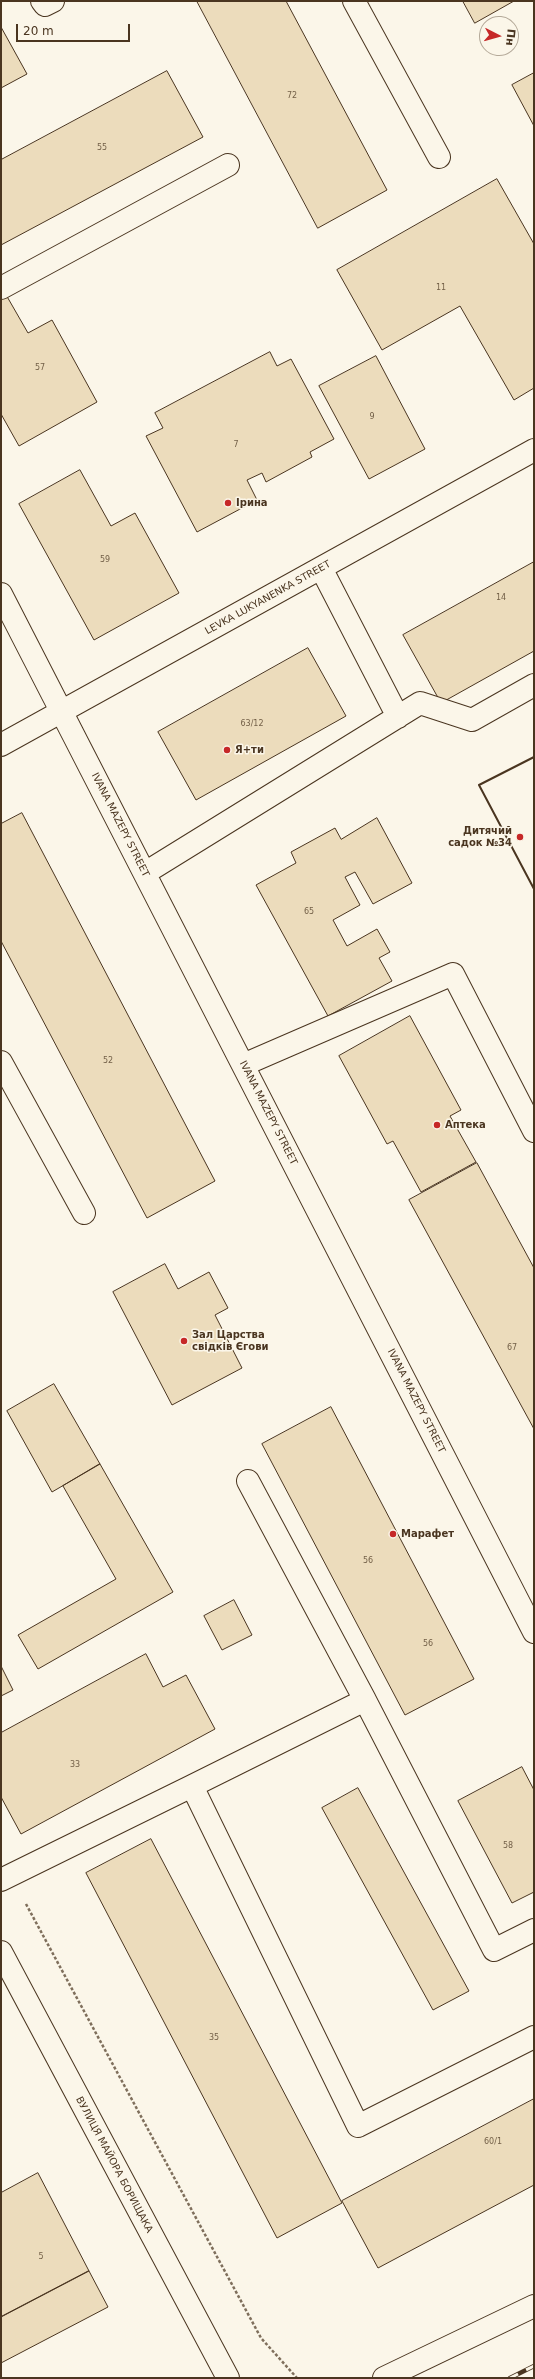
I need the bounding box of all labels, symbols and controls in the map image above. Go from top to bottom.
scale bar [18,16,132,42]
north arrow [479,16,519,56]
text: 20 m [23,24,54,38]
text: Пн [503,28,518,46]
house number: 72 [287,91,297,101]
house number: 55 [97,143,107,153]
house number: 11 [436,283,446,293]
house number: 57 [35,363,45,373]
house number: 9 [369,412,375,422]
house number: 7 [233,440,239,450]
place label: Ірина [236,497,268,509]
marker: Ірина [223,498,233,508]
house number: 59 [100,555,110,565]
street label: LEVKA LUKYANENKA STREET [203,558,333,638]
house number: 14 [496,593,506,603]
house number: 63/12 [240,719,264,729]
place label: Я+ти [235,744,264,756]
marker: Я+ти [222,745,232,755]
street label: IVANA MAZEPY STREET [88,771,152,879]
place label: Дитячий садок №34 [448,825,512,848]
marker: Дитячий садок №34 [515,832,525,842]
house number: 65 [304,907,314,917]
house number: 52 [103,1056,113,1066]
street label: IVANA MAZEPY STREET [236,1059,300,1167]
place label: Аптeка [445,1119,486,1131]
marker: Аптeка [432,1120,442,1130]
place label: Зал Царства свідків Єгови [192,1329,269,1352]
marker: Зал Царства свідків Єгови [179,1336,189,1346]
house number: 67 [507,1343,517,1353]
street label: IVANA MAZEPY STREET [384,1347,448,1455]
place label: Марафет [401,1528,454,1540]
marker: Марафет [388,1529,398,1539]
house number: 56 [363,1556,373,1566]
house number: 56 [423,1639,433,1649]
house number: 33 [70,1760,80,1770]
house number: 58 [503,1841,513,1851]
house number: 35 [209,2033,219,2043]
street label: ВУЛИЦЯ МАЙОРА БОРИЩАКА [73,2095,155,2235]
house number: 60/1 [484,2137,502,2147]
house number: 5 [38,2252,44,2262]

